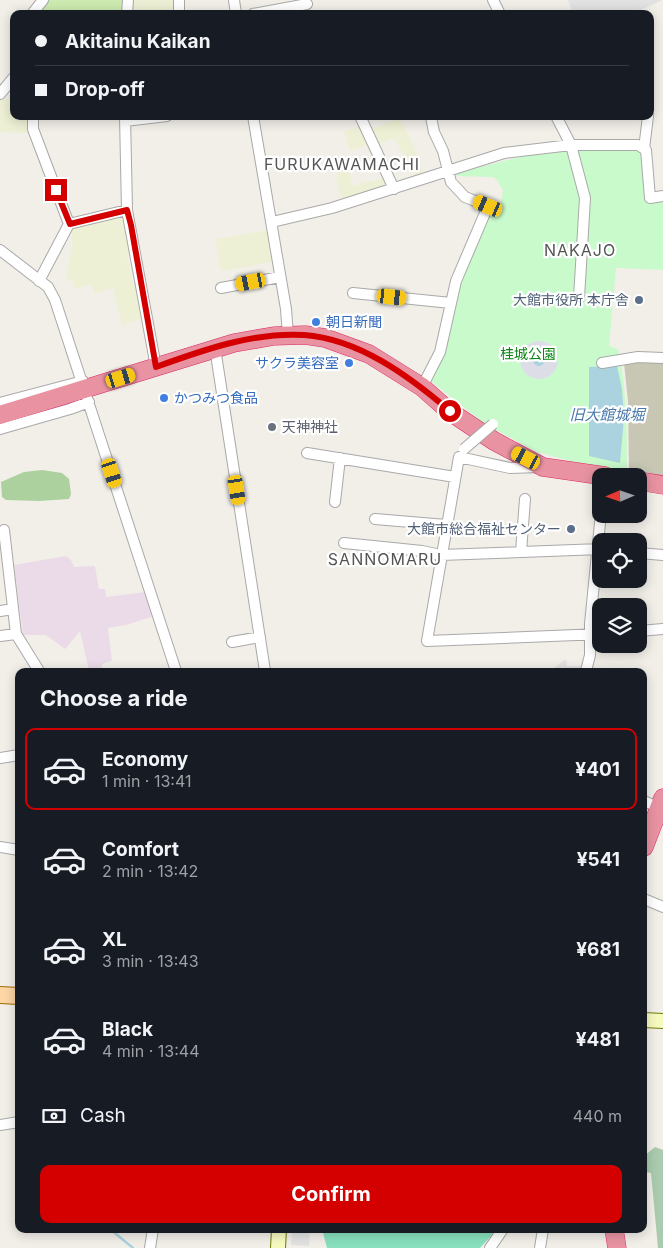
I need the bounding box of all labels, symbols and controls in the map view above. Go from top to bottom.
text: Akitainu Kaikan [65,30,210,53]
text: Drop-off [65,78,145,101]
district label: FURUKAWAMACHI [264,154,420,174]
route end [45,179,67,201]
car [471,193,504,219]
district label: NAKAJO [544,240,616,260]
car [234,272,267,292]
car [376,288,407,306]
place label: 大館市役所 本庁舎 [513,291,629,308]
marker: 大館市役所 本庁舎 [633,294,645,306]
place label: 朝日新聞 [326,313,382,330]
marker: 朝日新聞 [310,316,322,328]
park label: 桂城公園 [500,345,556,362]
place label: サクラ美容室 [255,354,339,371]
marker: サクラ美容室 [343,357,355,369]
car [104,366,137,390]
place label: かつみつ食品 [174,389,258,406]
marker: かつみつ食品 [158,392,170,404]
route start [439,400,461,422]
water label: 旧大館城堀 [569,405,646,424]
place label: 天神神社 [282,418,338,435]
marker: 天神神社 [266,421,278,433]
car [509,445,542,471]
car [100,456,123,490]
north arrow [592,468,648,522]
map controls [592,468,647,653]
car [227,474,246,506]
place label: 大館市総合福祉センター [407,520,561,537]
marker: 大館市総合福祉センター [565,523,577,535]
button: locate [592,533,647,588]
district label: SANNOMARU [328,549,442,569]
button: layers [592,598,647,653]
text: Choose a ride [40,685,188,711]
icon: car [42,747,87,792]
text: Economy [102,748,188,771]
text: ¥401 [575,758,620,781]
text: 1 min · 13:41 [102,771,192,791]
icon: car [42,837,87,882]
text: Comfort [102,838,179,861]
text: ¥541 [577,848,620,871]
text: 2 min · 13:42 [102,861,198,881]
icon: car [42,927,87,972]
text: XL [102,928,127,951]
text: ¥681 [576,938,620,961]
text: 3 min · 13:43 [102,951,199,971]
icon: car [42,1017,87,1062]
text: Black [102,1018,153,1041]
text: ¥481 [576,1028,620,1051]
text: 4 min · 13:44 [102,1041,199,1061]
icon: cash [40,1102,68,1130]
text: Cash [80,1104,126,1127]
text: 440 m [573,1106,622,1126]
button: Confirm [40,1165,622,1223]

